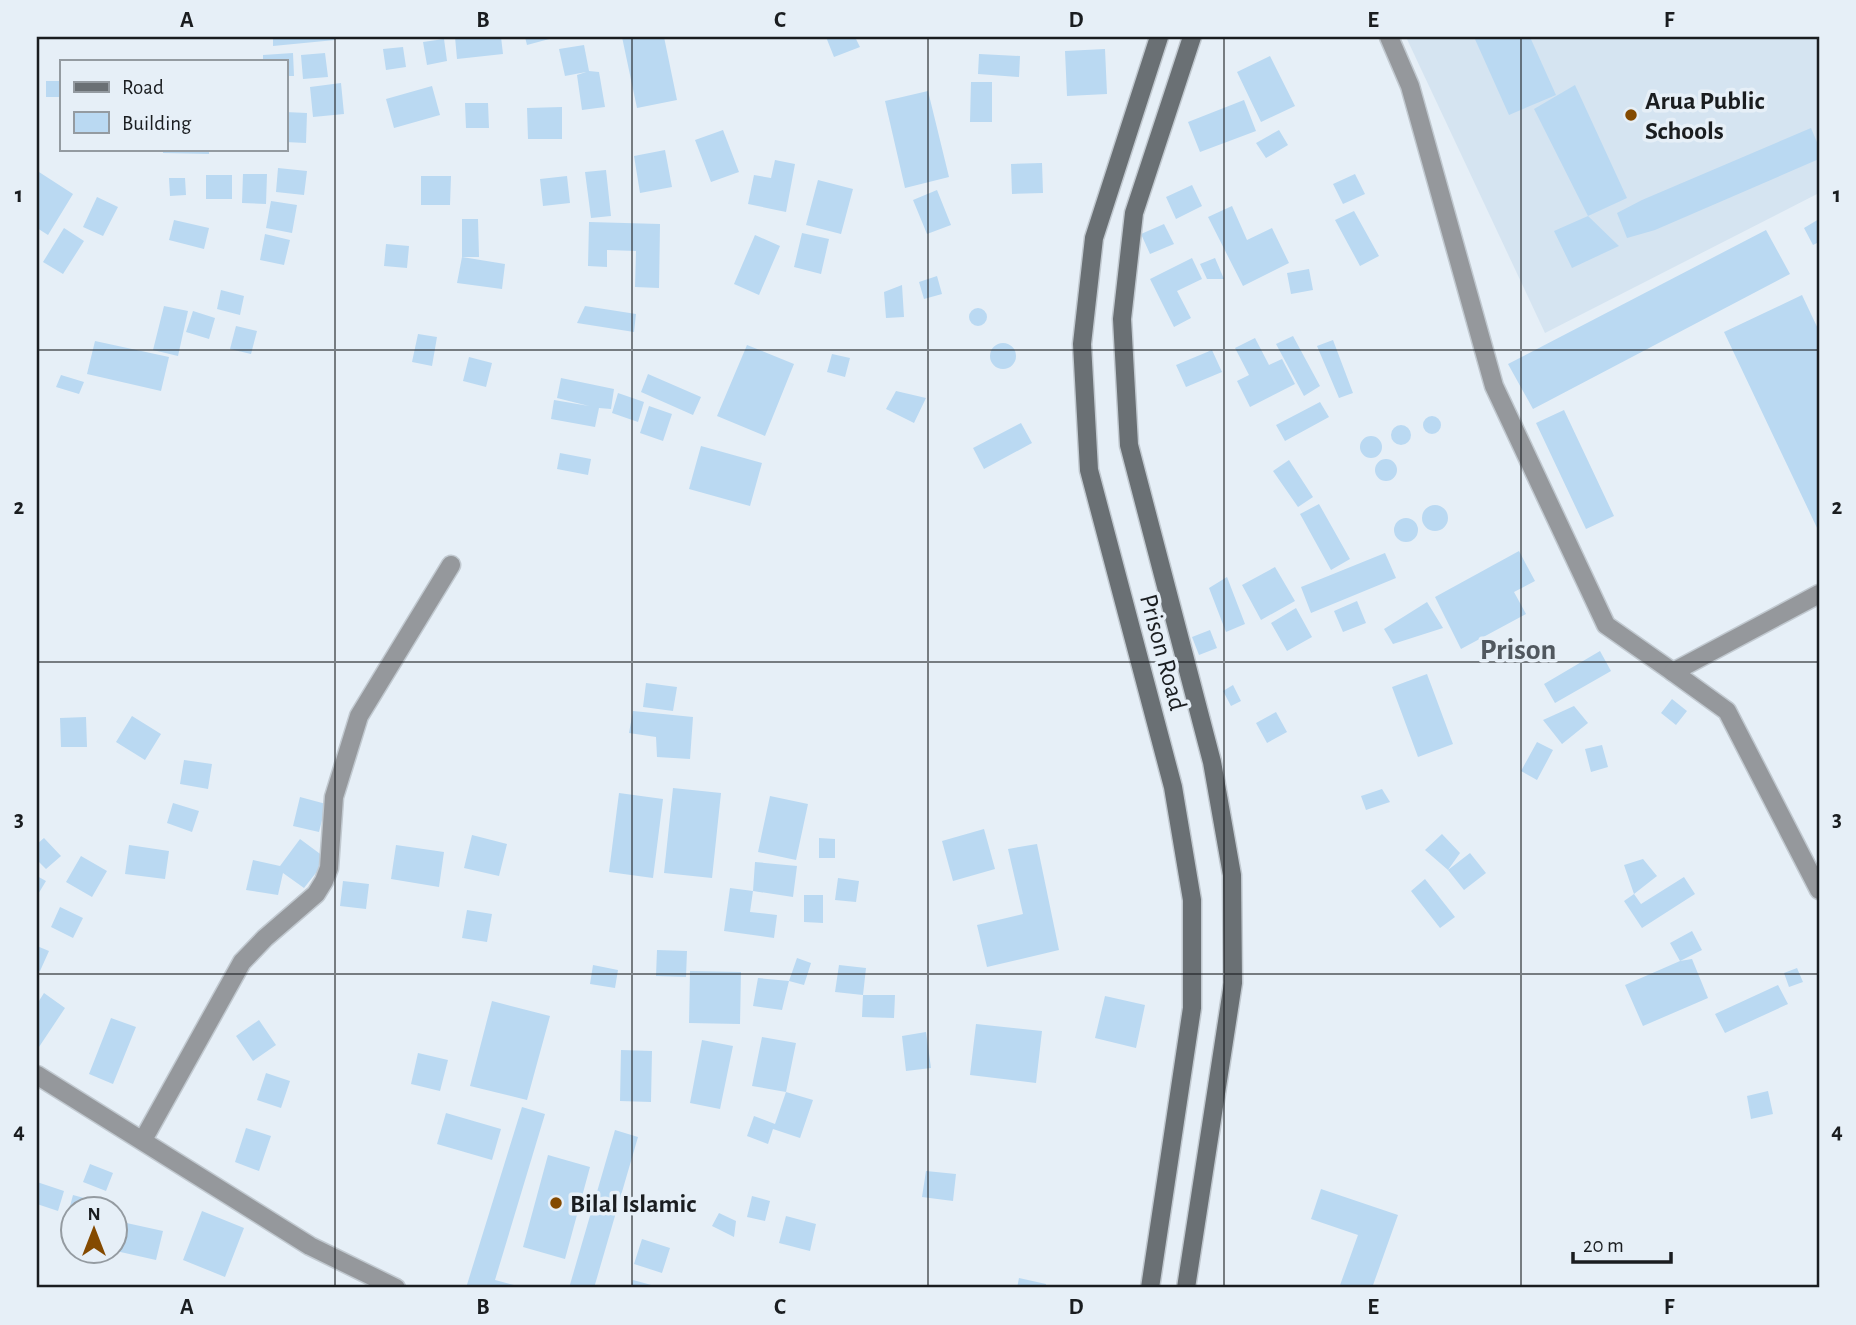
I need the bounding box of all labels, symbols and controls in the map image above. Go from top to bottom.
text: A [180,9,194,32]
text: B [476,9,490,32]
text: C [774,9,786,32]
text: D [1068,9,1084,32]
text: E [1367,9,1379,32]
text: F [1664,9,1675,32]
legend [60,60,287,150]
text: Road [122,77,164,98]
place label: Arua Public Schools [1645,88,1765,144]
marker: Arua Public Schools [1623,107,1639,123]
text: Building [122,113,192,134]
text: 1 [15,184,23,207]
text: 1 [1833,184,1841,207]
text: 2 [14,496,25,519]
text: 2 [1832,496,1843,519]
street label: Prison Road [1135,591,1191,713]
district label: Prison [1480,635,1556,665]
text: 3 [14,808,24,831]
text: 3 [1832,808,1842,831]
text: 4 [13,1120,25,1143]
text: 4 [1831,1120,1843,1143]
place label: Bilal Islamic [570,1191,696,1217]
marker: Bilal Islamic [548,1195,564,1211]
north arrow [60,1196,130,1266]
text: N [87,1205,101,1224]
scale bar [1573,1220,1671,1264]
text: 20 m [1583,1235,1624,1256]
text: A [180,1296,194,1319]
text: B [476,1296,490,1319]
text: C [774,1296,786,1319]
text: D [1068,1296,1084,1319]
text: E [1367,1296,1379,1319]
text: F [1664,1296,1675,1319]

